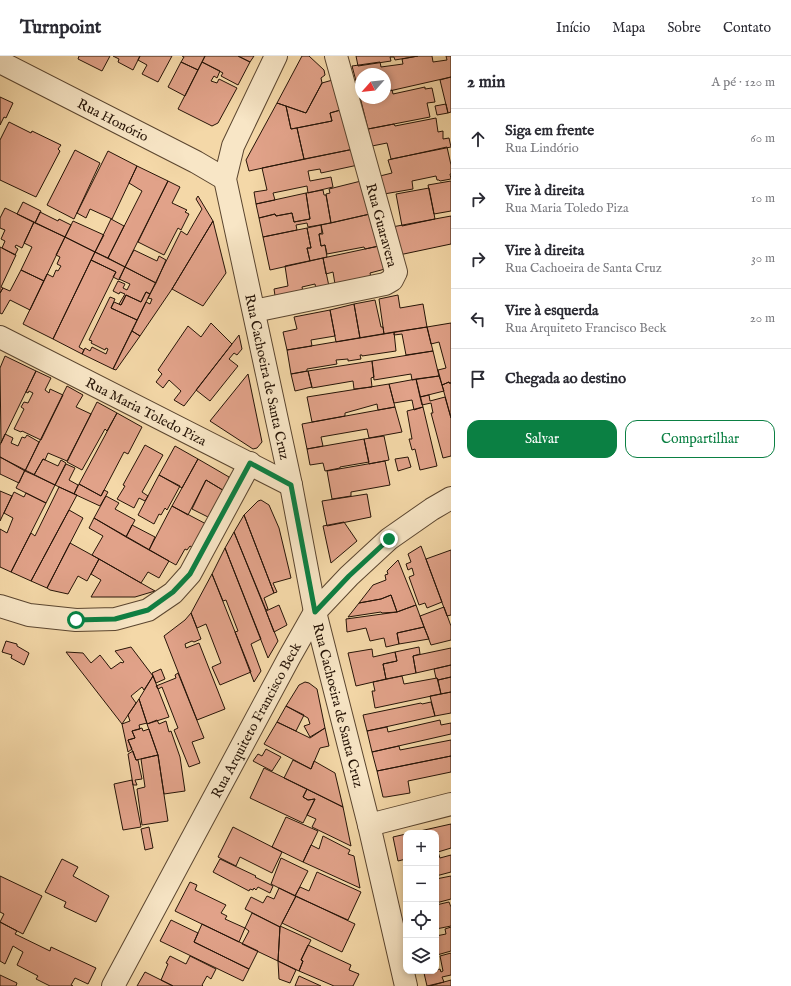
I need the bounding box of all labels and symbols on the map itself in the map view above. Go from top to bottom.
north arrow [355,68,391,104]
street label: Rua Honório [74,95,152,146]
street label: Rua Guaravera [361,181,401,270]
street label: Rua Cachoeira de Santa Cruz [240,292,293,462]
street label: Rua Maria Toledo Piza [82,374,210,451]
route end [380,530,398,548]
route start [67,611,85,629]
street label: Rua Cachoeira de Santa Cruz [308,621,367,790]
street label: Rua Arquiteto Francisco Beck [208,639,306,801]

